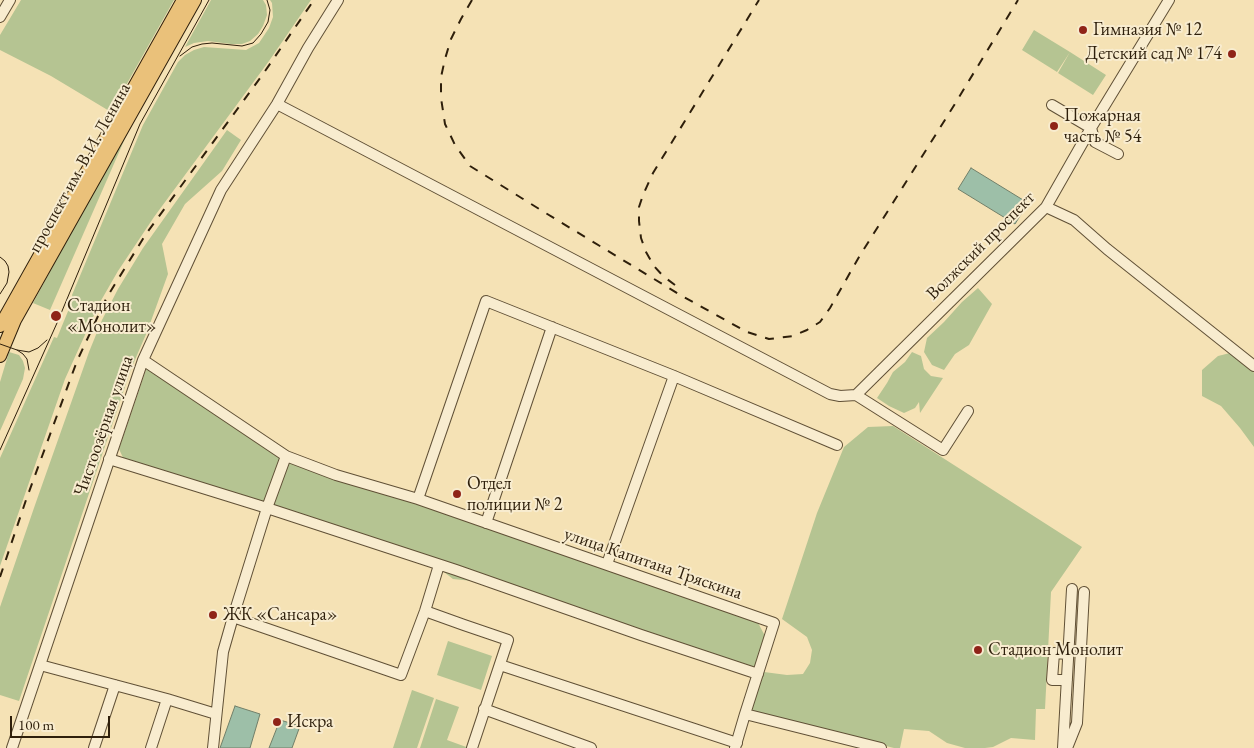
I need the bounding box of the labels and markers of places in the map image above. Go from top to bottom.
place label: Гимназия № 12 [1093,19,1202,41]
marker: Гимназия № 12 [1077,24,1089,36]
place label: Детский сад № 174 [1085,43,1222,65]
marker: Детский сад № 174 [1226,48,1238,60]
place label: Пожарная часть № 54 [1064,105,1141,148]
marker: Пожарная часть № 54 [1048,120,1060,132]
place label: Стадион «Монолит» [67,295,157,338]
marker: Стадион «Монолит» [49,309,63,323]
place label: Отдел полиции № 2 [467,473,562,516]
marker: Отдел полиции № 2 [451,488,463,500]
place label: ЖК «Сансара» [223,604,337,626]
marker: ЖК «Сансара» [207,609,219,621]
place label: Стадион Монолит [988,639,1123,661]
marker: Стадион Монолит [972,644,984,656]
place label: Искра [287,711,333,733]
marker: Искра [271,716,283,728]

